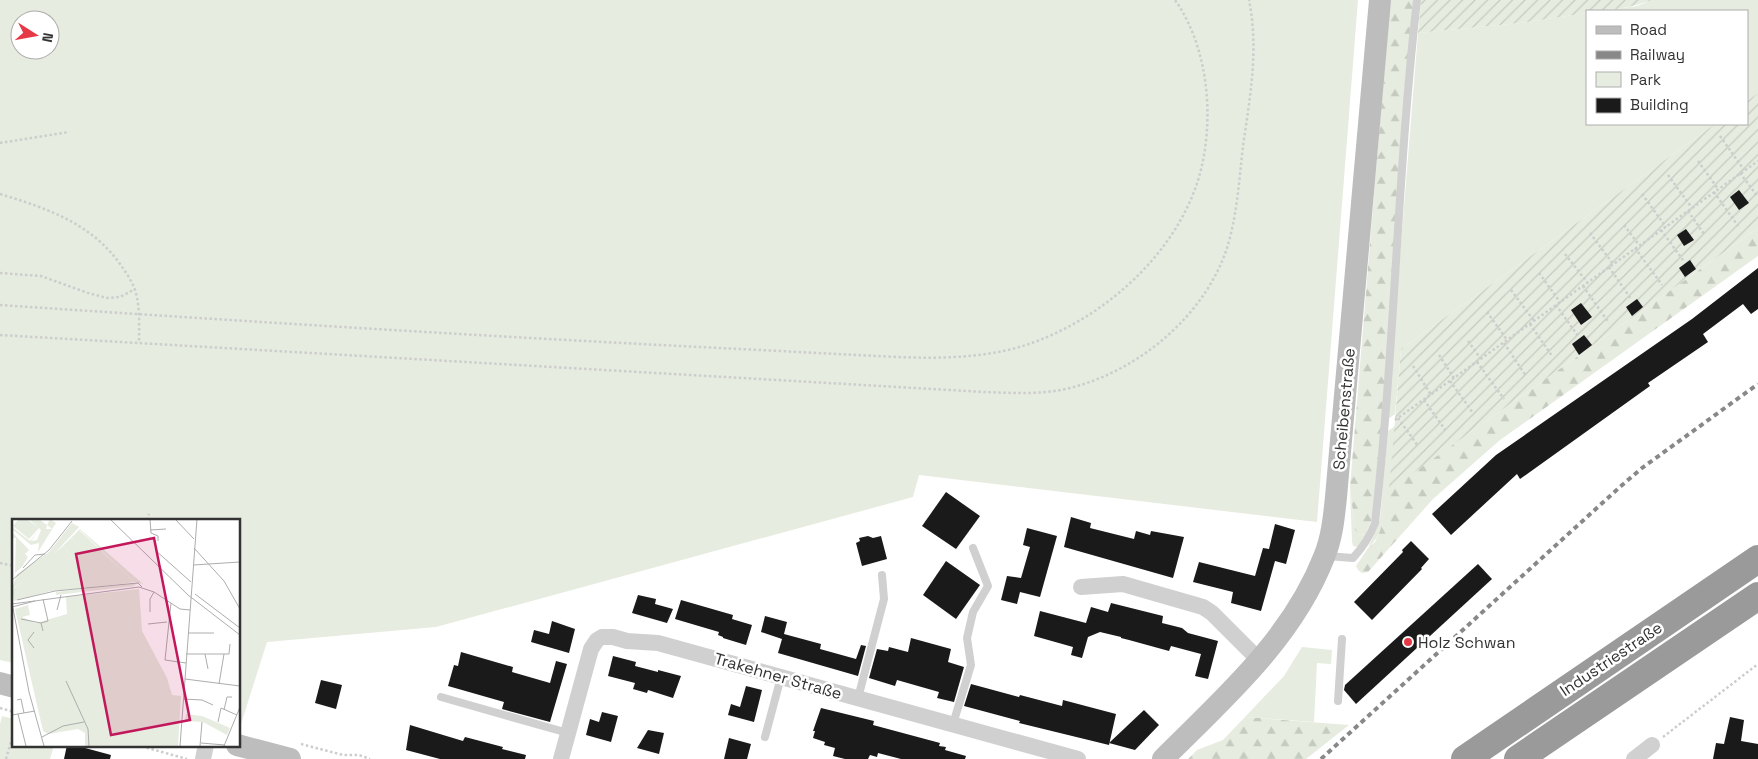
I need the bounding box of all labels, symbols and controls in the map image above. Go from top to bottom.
north arrow [10,10,60,60]
legend [1586,10,1748,125]
text: Road [1630,20,1667,39]
text: N [38,31,57,44]
text: Railway [1630,45,1685,64]
text: Park [1630,70,1661,89]
text: Building [1630,95,1689,114]
street label: Scheibenstraße [1328,347,1360,471]
inset map [12,519,240,746]
street label: Industriestraße [1556,617,1666,701]
place label: Holz Schwan [1418,632,1516,653]
marker: Holz Schwan [1402,636,1414,648]
street label: Trakehner Straße [712,648,844,704]

